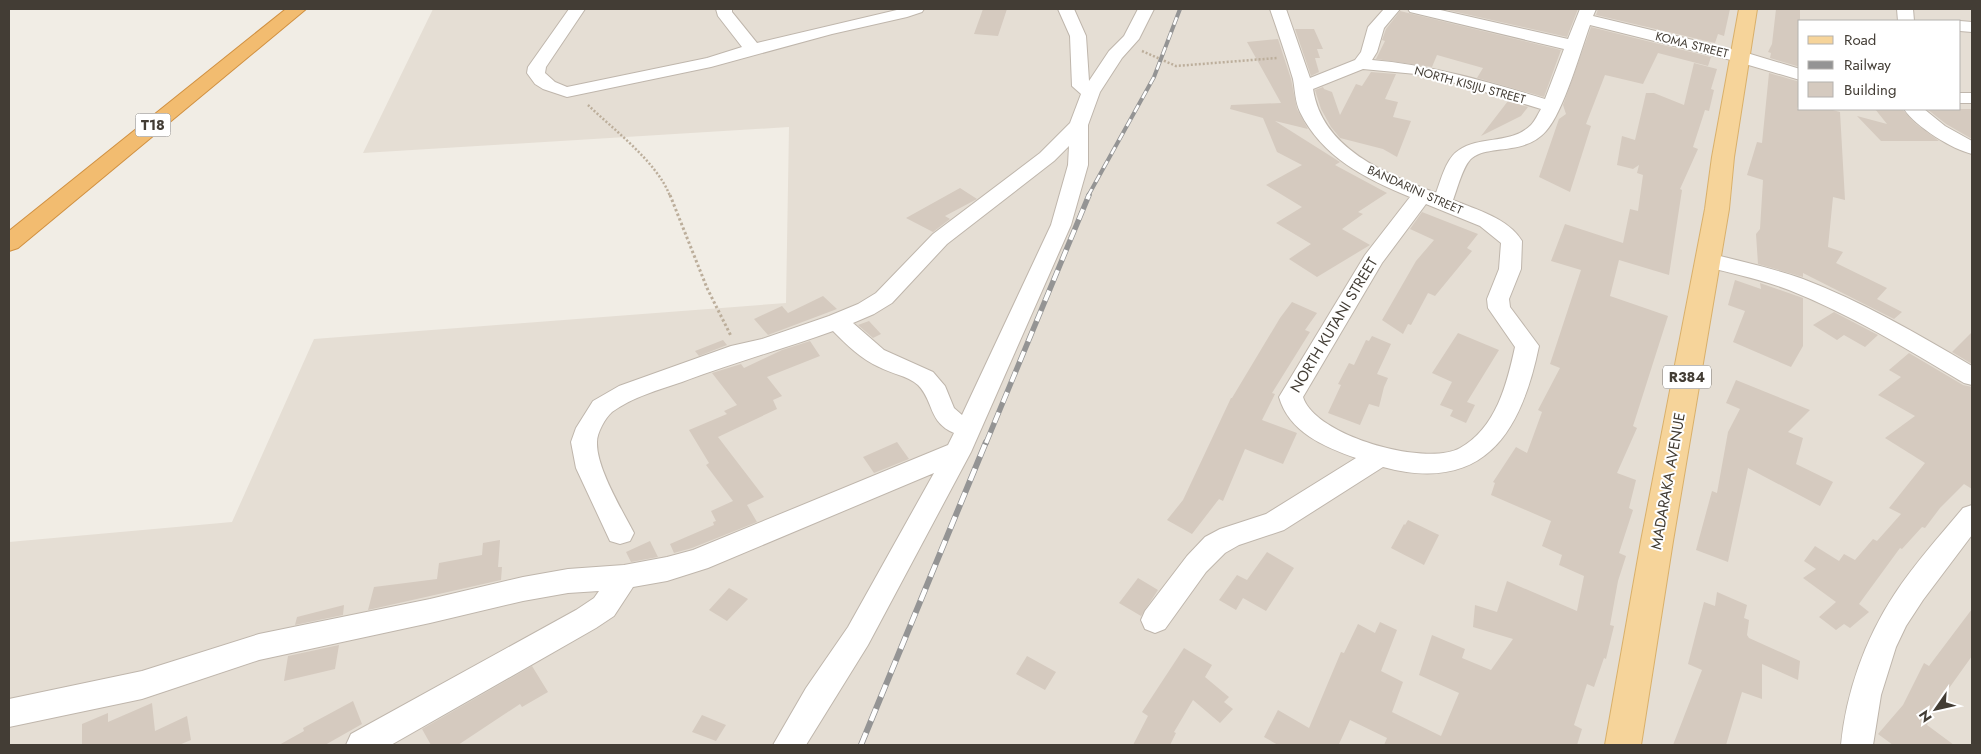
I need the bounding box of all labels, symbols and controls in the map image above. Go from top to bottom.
legend [1798,20,1961,110]
street label: KOMA STREET [1654,27,1731,63]
text: Road [1844,29,1876,51]
text: Railway [1844,54,1891,76]
street label: NORTH KISIJU STREET [1413,62,1528,109]
text: Building [1844,79,1896,101]
road number: T18 [136,114,170,136]
street label: BANDARINI STREET [1364,161,1466,219]
street label: NORTH KUTANI STREET [1285,253,1383,397]
road number: R384 [1663,366,1711,388]
street label: MADARAKA AVENUE [1645,411,1691,551]
north arrow [1911,684,1961,734]
text: N [1914,706,1937,726]

